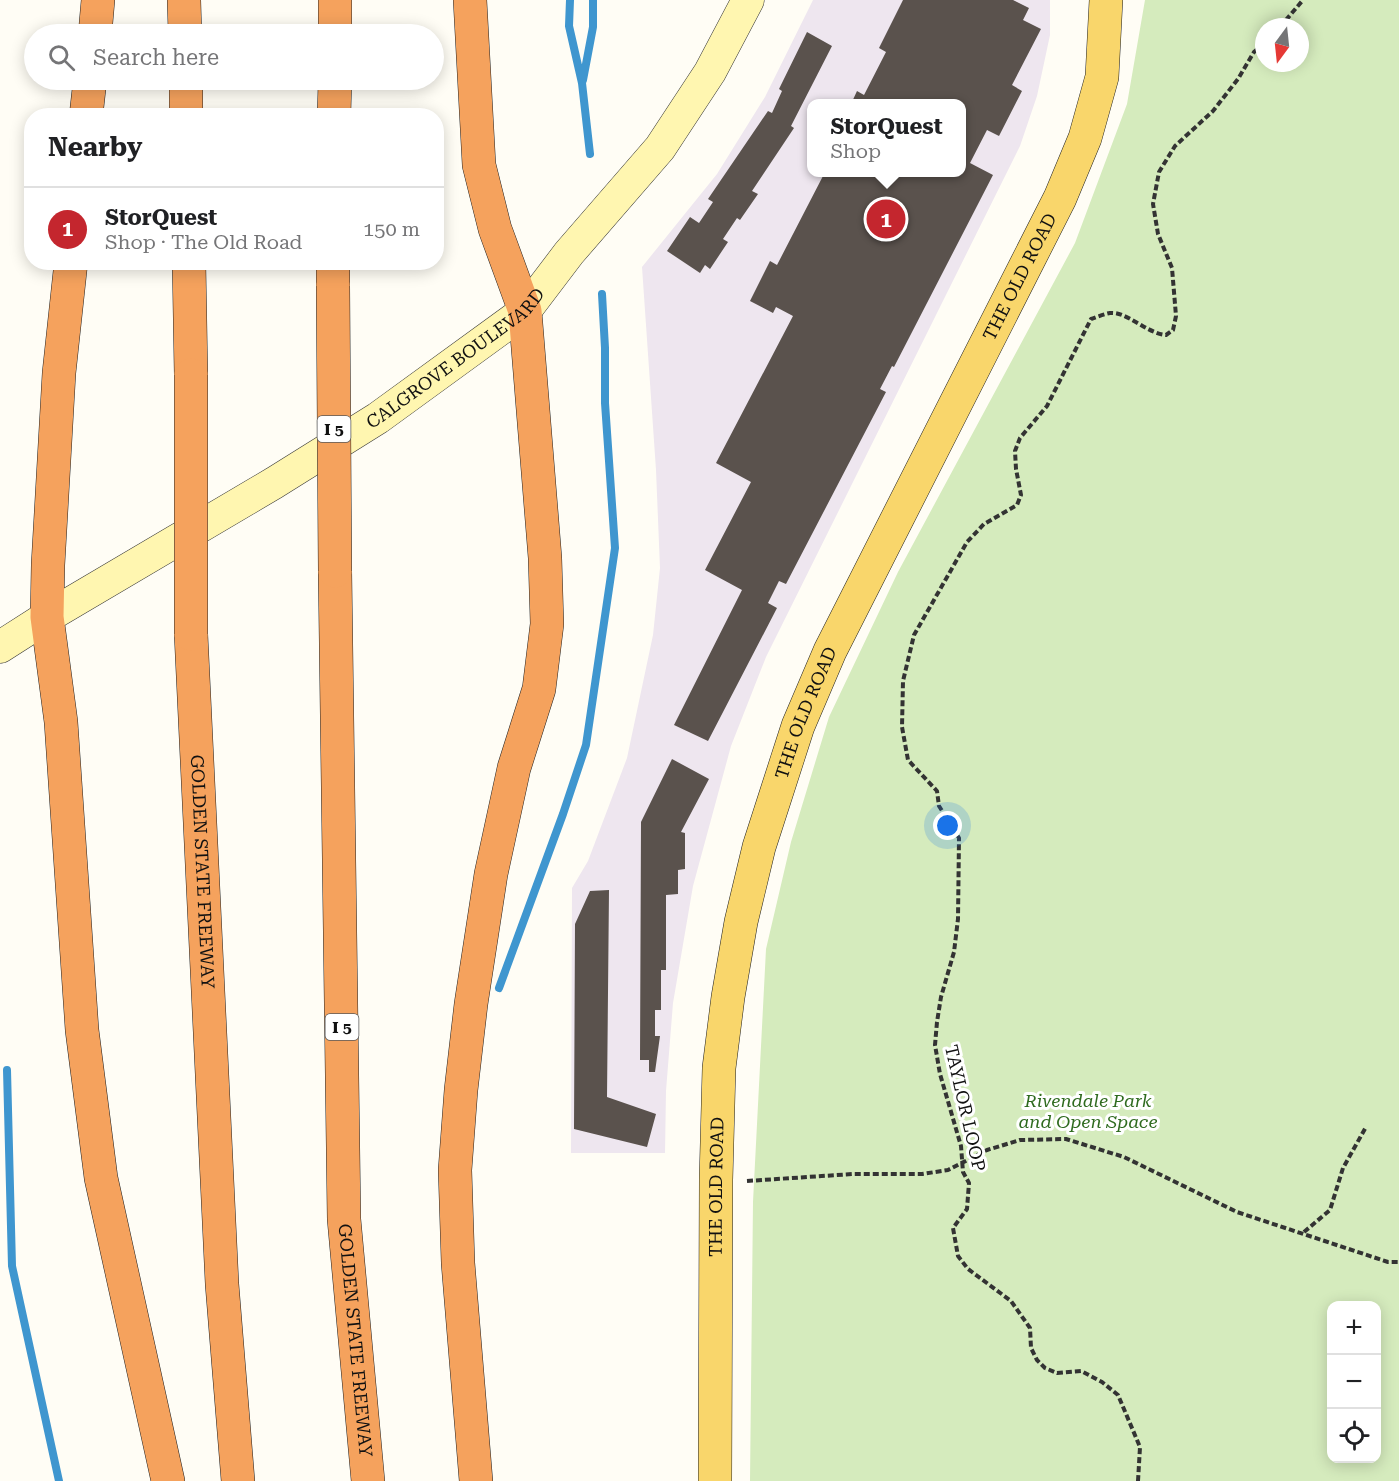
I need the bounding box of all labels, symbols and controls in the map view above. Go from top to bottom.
north arrow [1255,18,1309,72]
search box [24,24,444,90]
icon: search [45,41,78,74]
text: Search here [93,45,219,70]
popup [807,99,966,177]
text: StorQuest [830,114,943,139]
text: Nearby [48,132,142,162]
text: Shop [830,139,881,163]
pin: 1 [866,196,906,242]
text: StorQuest [105,205,217,230]
street label: THE OLD ROAD [978,210,1061,344]
text: 1 [62,217,73,241]
text: 150 m [363,217,420,241]
text: Shop · The Old Road [105,230,302,254]
street label: CALGROVE BOULEVARD [362,284,549,433]
road number: I 5 [318,416,350,442]
street label: THE OLD ROAD [771,643,841,781]
street label: GOLDEN STATE FREEWAY [187,754,219,990]
your location [933,811,962,840]
road number: I 5 [326,1014,358,1040]
street label: TAYLOR LOOP [941,1043,990,1173]
park label: Rivendale Park and Open Space [1018,1090,1158,1132]
street label: THE OLD ROAD [705,1117,728,1257]
street label: GOLDEN STATE FREEWAY [334,1223,377,1459]
map controls [1327,1301,1381,1463]
button: + [1327,1301,1381,1355]
button: − [1327,1355,1381,1409]
button: locate [1327,1409,1381,1463]

